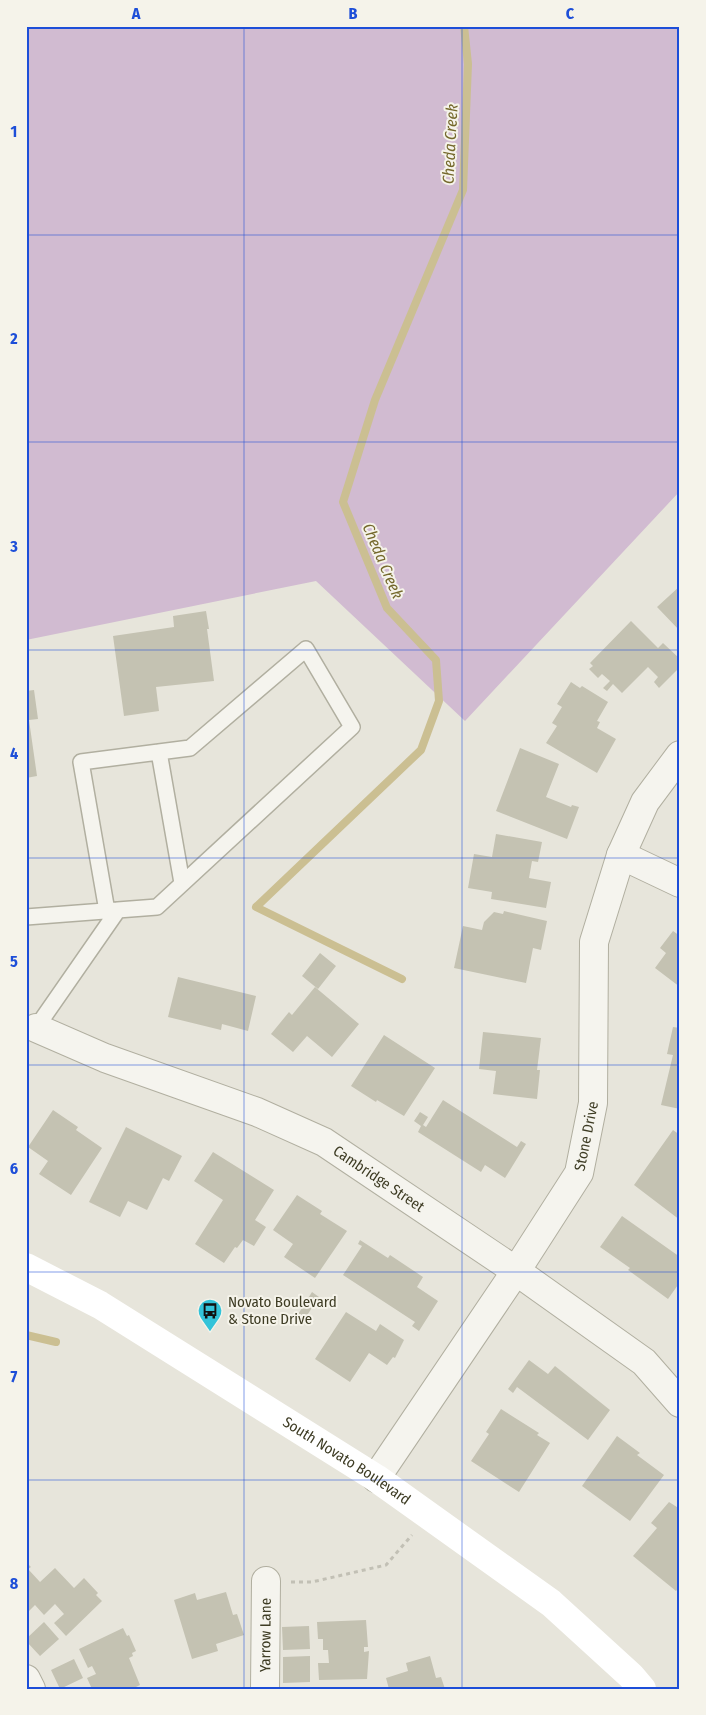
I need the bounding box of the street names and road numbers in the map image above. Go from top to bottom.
street label: Stone Drive [571,1100,602,1173]
street label: Cambridge Street [330,1142,428,1216]
street label: South Novato Boulevard [280,1413,414,1509]
street label: Yarrow Lane [256,1598,275,1672]

